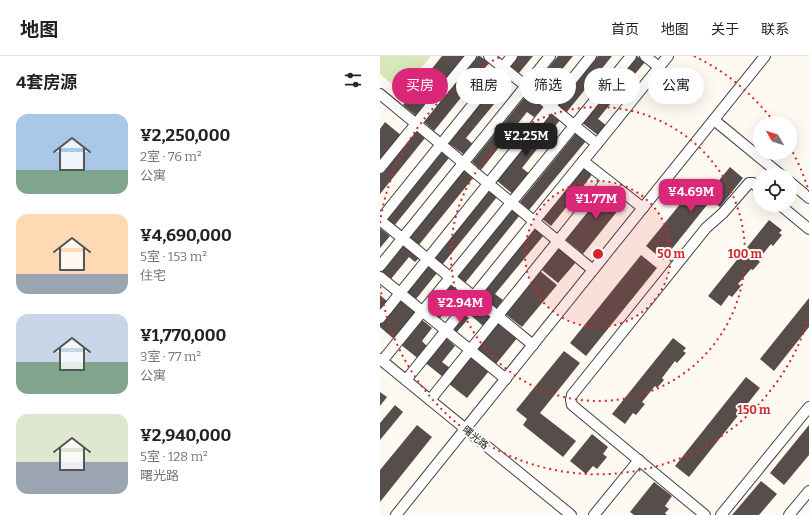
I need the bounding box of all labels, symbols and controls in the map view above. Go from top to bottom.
text: 地图 [20,18,58,41]
text: 首页 [611,21,639,38]
text: 地图 [661,21,689,38]
text: 关于 [711,21,739,38]
text: 联系 [761,21,789,38]
chip: 买房 [392,68,448,104]
chip: 租房 [456,68,512,104]
chip: 筛选 [520,68,576,104]
chip: 新上 [584,68,640,104]
chip: 公寓 [648,68,704,104]
icon: filters [342,69,364,91]
text: 4套房源 [16,72,77,93]
north arrow [753,116,797,160]
map controls [753,116,797,212]
pin: ¥2.25M [493,123,559,157]
text: ¥2,250,000 [140,125,230,146]
text: ¥2.25M [503,128,549,143]
icon: home [48,130,96,178]
text: 2室 · 76 m² [140,149,202,164]
text: 公寓 [140,168,166,183]
button: locate [753,168,797,212]
pin: ¥4.69M [658,179,724,213]
text: ¥4.69M [668,184,714,199]
pin: ¥1.77M [563,186,629,220]
text: ¥1.77M [575,191,617,206]
text: ¥4,690,000 [140,225,232,246]
icon: home [48,230,96,278]
centre of rings [591,247,605,261]
text: 50 m [657,247,685,261]
text: 100 m [728,247,763,261]
text: 5室 · 153 m² [140,249,207,264]
text: 住宅 [140,268,166,283]
pin: ¥2.94M [427,290,493,324]
text: ¥2.94M [437,295,483,310]
text: ¥1,770,000 [140,325,226,346]
icon: home [48,330,96,378]
text: 3室 · 77 m² [140,349,201,364]
text: 公寓 [140,368,166,383]
text: 150 m [738,403,771,417]
street label: 曙光路 [460,424,491,452]
text: ¥2,940,000 [140,425,231,446]
icon: home [48,430,96,478]
text: 5室 · 128 m² [140,449,208,464]
text: 曙光路 [140,468,179,483]

